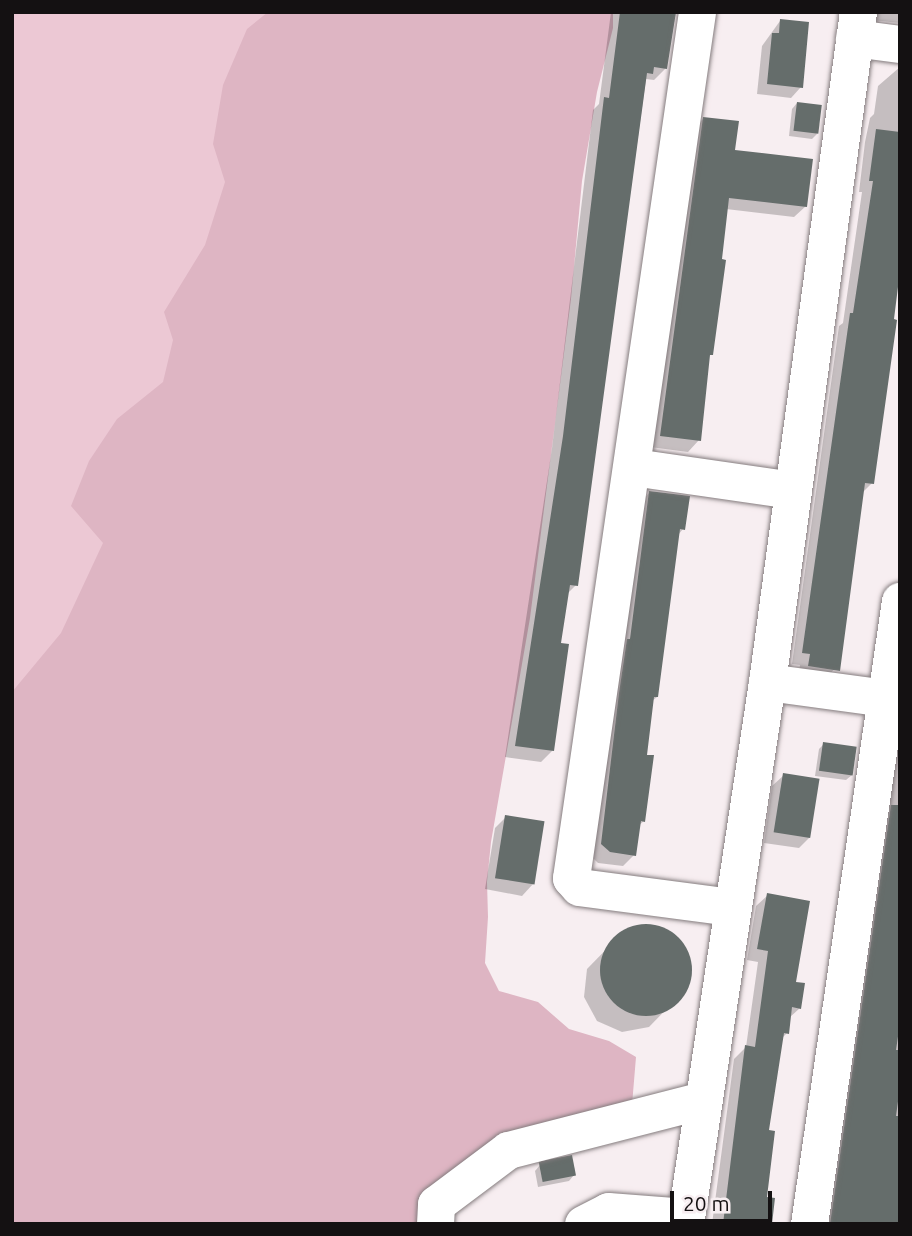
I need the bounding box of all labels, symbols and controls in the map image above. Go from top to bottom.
scale bar [674,1176,776,1220]
text: 20 m [683,1191,730,1215]

